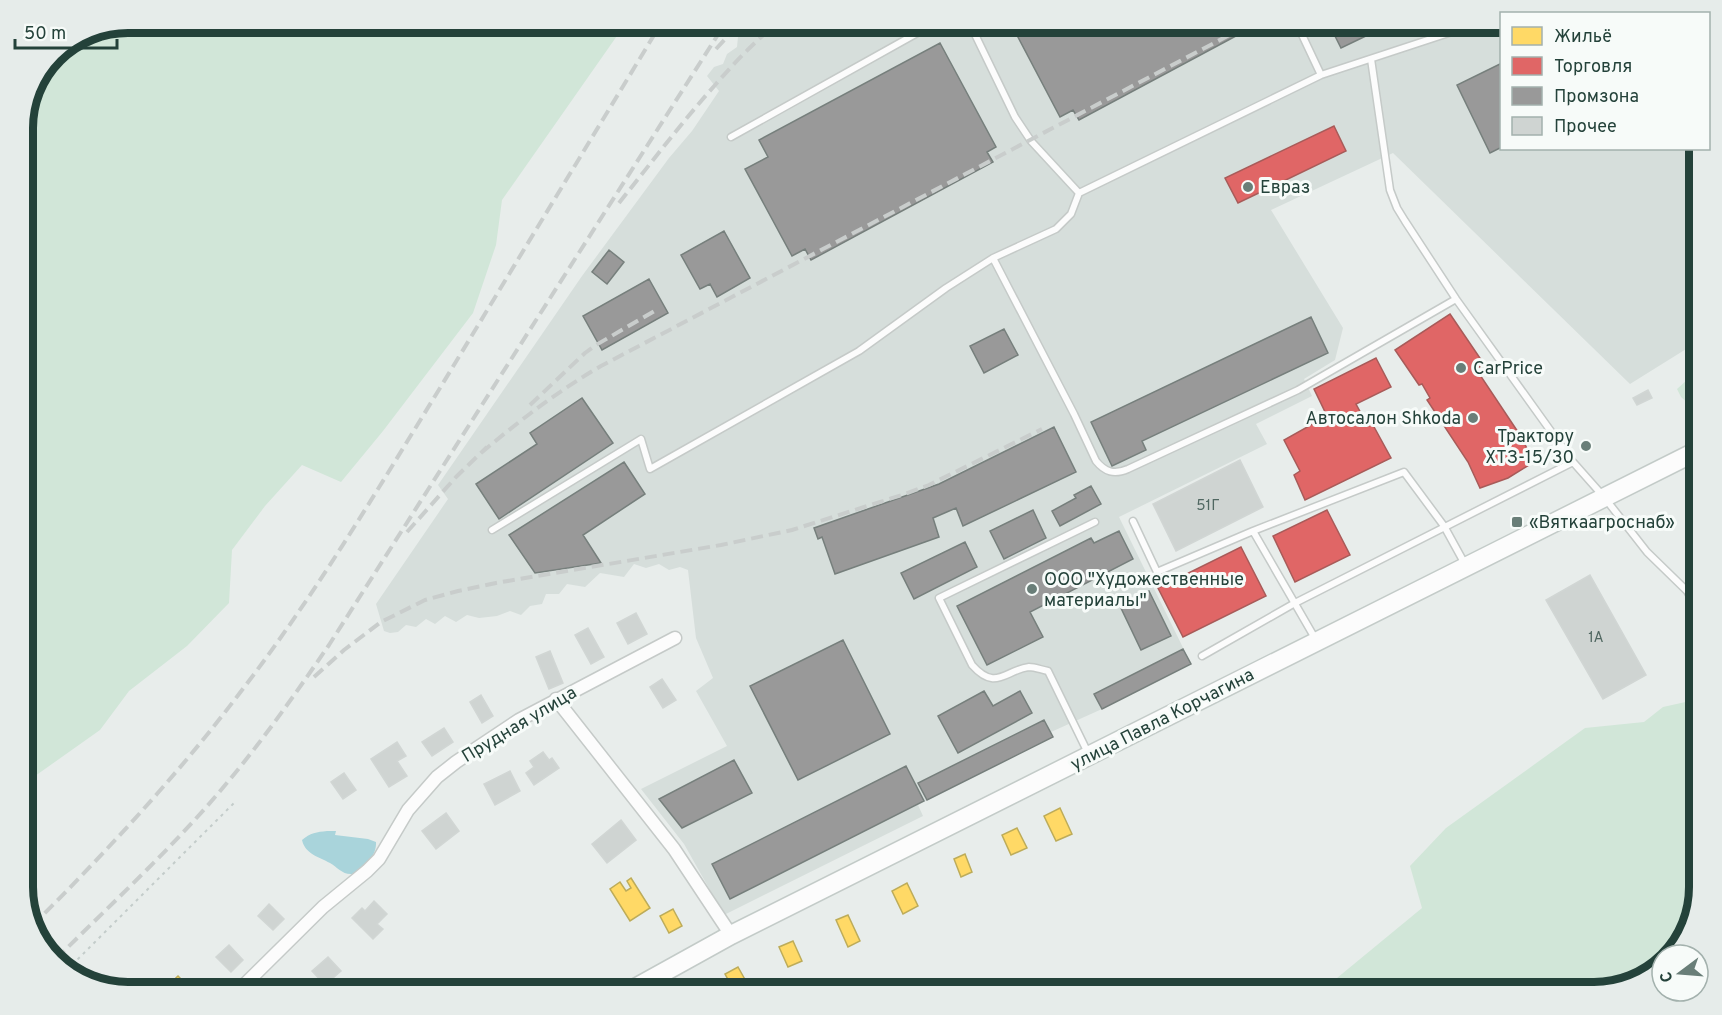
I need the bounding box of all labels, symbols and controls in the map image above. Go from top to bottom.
scale bar [15,12,117,50]
legend [1500,12,1710,150]
text: 50 m [24,23,66,46]
text: Жильё [1554,26,1612,49]
text: Торговля [1554,56,1632,79]
text: Промзона [1554,86,1639,109]
text: Прочее [1554,116,1617,139]
place label: Евраз [1260,177,1310,200]
marker: Евраз [1241,180,1255,194]
place label: CarPrice [1473,358,1543,381]
marker: CarPrice [1454,361,1468,375]
place label: Автосалон Shkoda [1305,408,1461,431]
marker: Автосалон Shkoda [1466,411,1480,425]
place label: Трактору ХТЗ-15/30 [1485,426,1574,470]
marker: Трактору ХТЗ-15/30 [1579,439,1593,453]
house number: 51Г [1196,497,1220,516]
place label: «Вяткаагроснаб» [1529,512,1675,535]
marker: «Вяткаагроснаб» [1510,515,1524,529]
place label: ООО "Художественные материалы" [1044,569,1244,613]
marker: ООО "Художественные материалы" [1025,582,1039,596]
house number: 1А [1588,629,1604,648]
street label: улица Павла Корчагина [1067,664,1258,777]
street label: Прудная улица [458,682,581,769]
north arrow [1650,943,1710,1003]
text: С [1656,969,1679,984]

